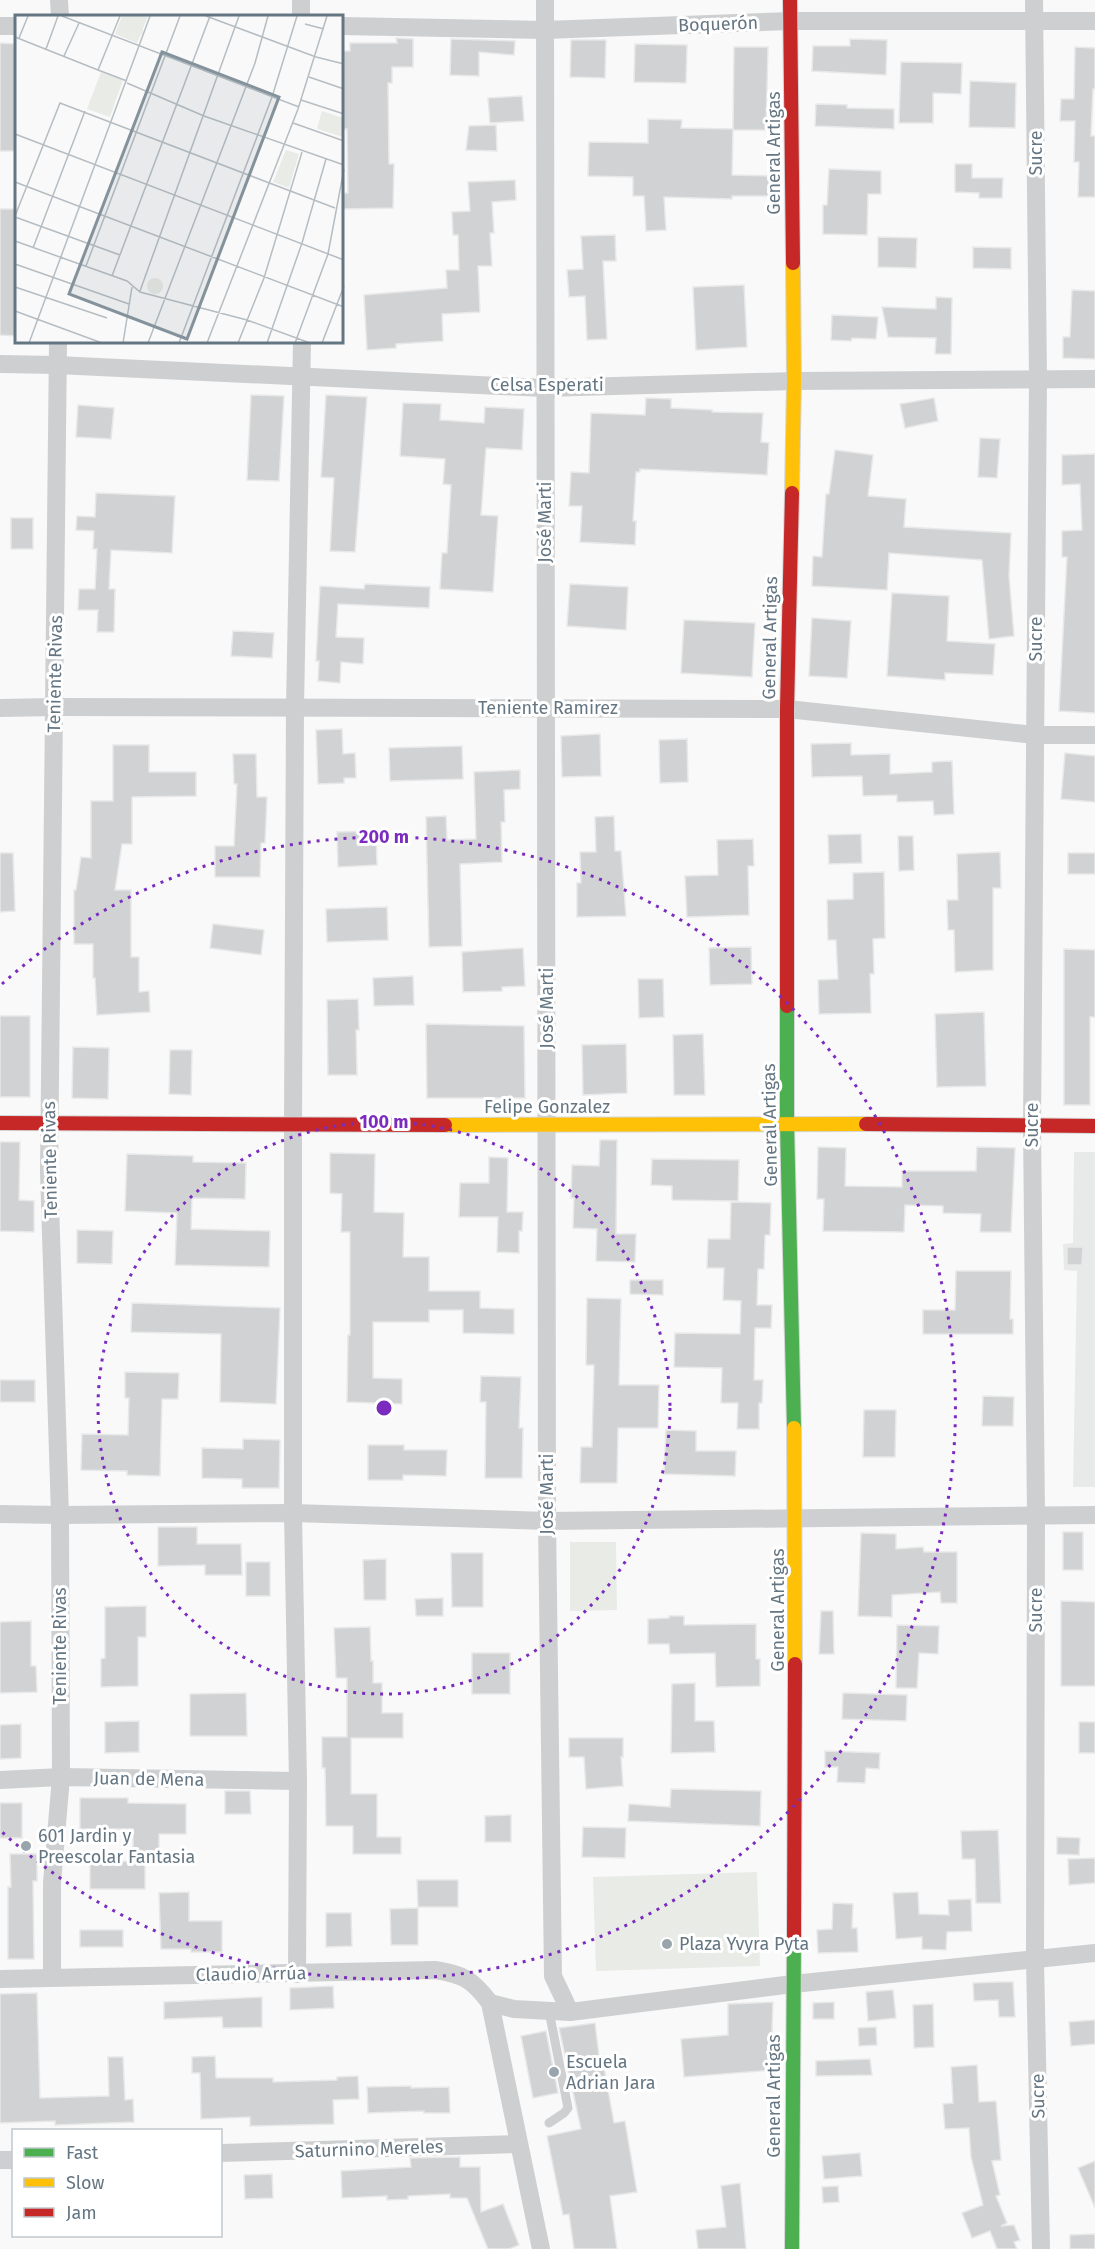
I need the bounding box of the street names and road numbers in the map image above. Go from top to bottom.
street label: Boquerón [678,12,758,36]
street label: General Artigas [763,91,785,215]
street label: Sucre [1025,130,1047,176]
street label: Celsa Esperati [490,374,604,396]
street label: José Marti [534,481,556,563]
street label: General Artigas [758,576,782,700]
street label: Teniente Rivas [43,615,67,733]
street label: Sucre [1025,616,1047,662]
street label: Teniente Ramirez [478,697,618,719]
street label: José Marti [536,967,558,1049]
street label: General Artigas [758,1063,782,1187]
street label: Felipe Gonzalez [484,1096,610,1118]
street label: Teniente Rivas [38,1101,62,1219]
street label: Sucre [1021,1102,1043,1148]
street label: José Marti [536,1453,558,1535]
street label: General Artigas [767,1548,789,1672]
street label: Teniente Rivas [49,1587,71,1705]
street label: Sucre [1025,1587,1047,1633]
street label: Juan de Mena [94,1767,204,1791]
street label: Claudio Arrúa [195,1962,307,1986]
street label: General Artigas [763,2034,785,2158]
street label: Sucre [1027,2073,1049,2119]
street label: Saturnino Mereles [294,2135,444,2163]

